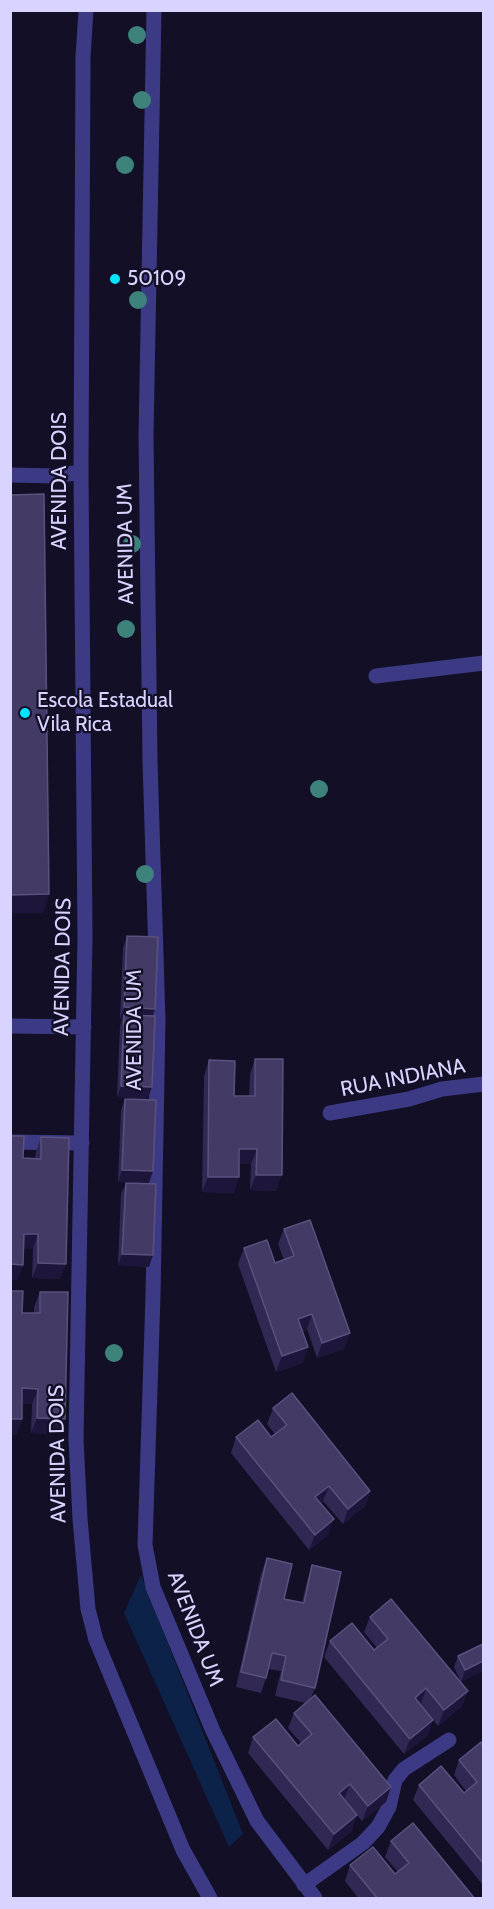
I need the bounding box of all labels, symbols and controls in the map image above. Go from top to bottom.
place label: 50109 [127,266,186,292]
marker: 50109 [108,272,122,286]
street label: AVENIDA DOIS [47,412,73,550]
street label: AVENIDA UM [112,483,140,605]
place label: Escola Estadual Vila Rica [37,688,173,738]
marker: Escola Estadual Vila Rica [18,706,32,720]
street label: AVENIDA DOIS [49,898,77,1036]
street label: AVENIDA UM [122,969,148,1091]
street label: RUA INDIANA [338,1054,468,1102]
street label: AVENIDA DOIS [44,1385,72,1523]
street label: AVENIDA UM [162,1568,228,1690]

